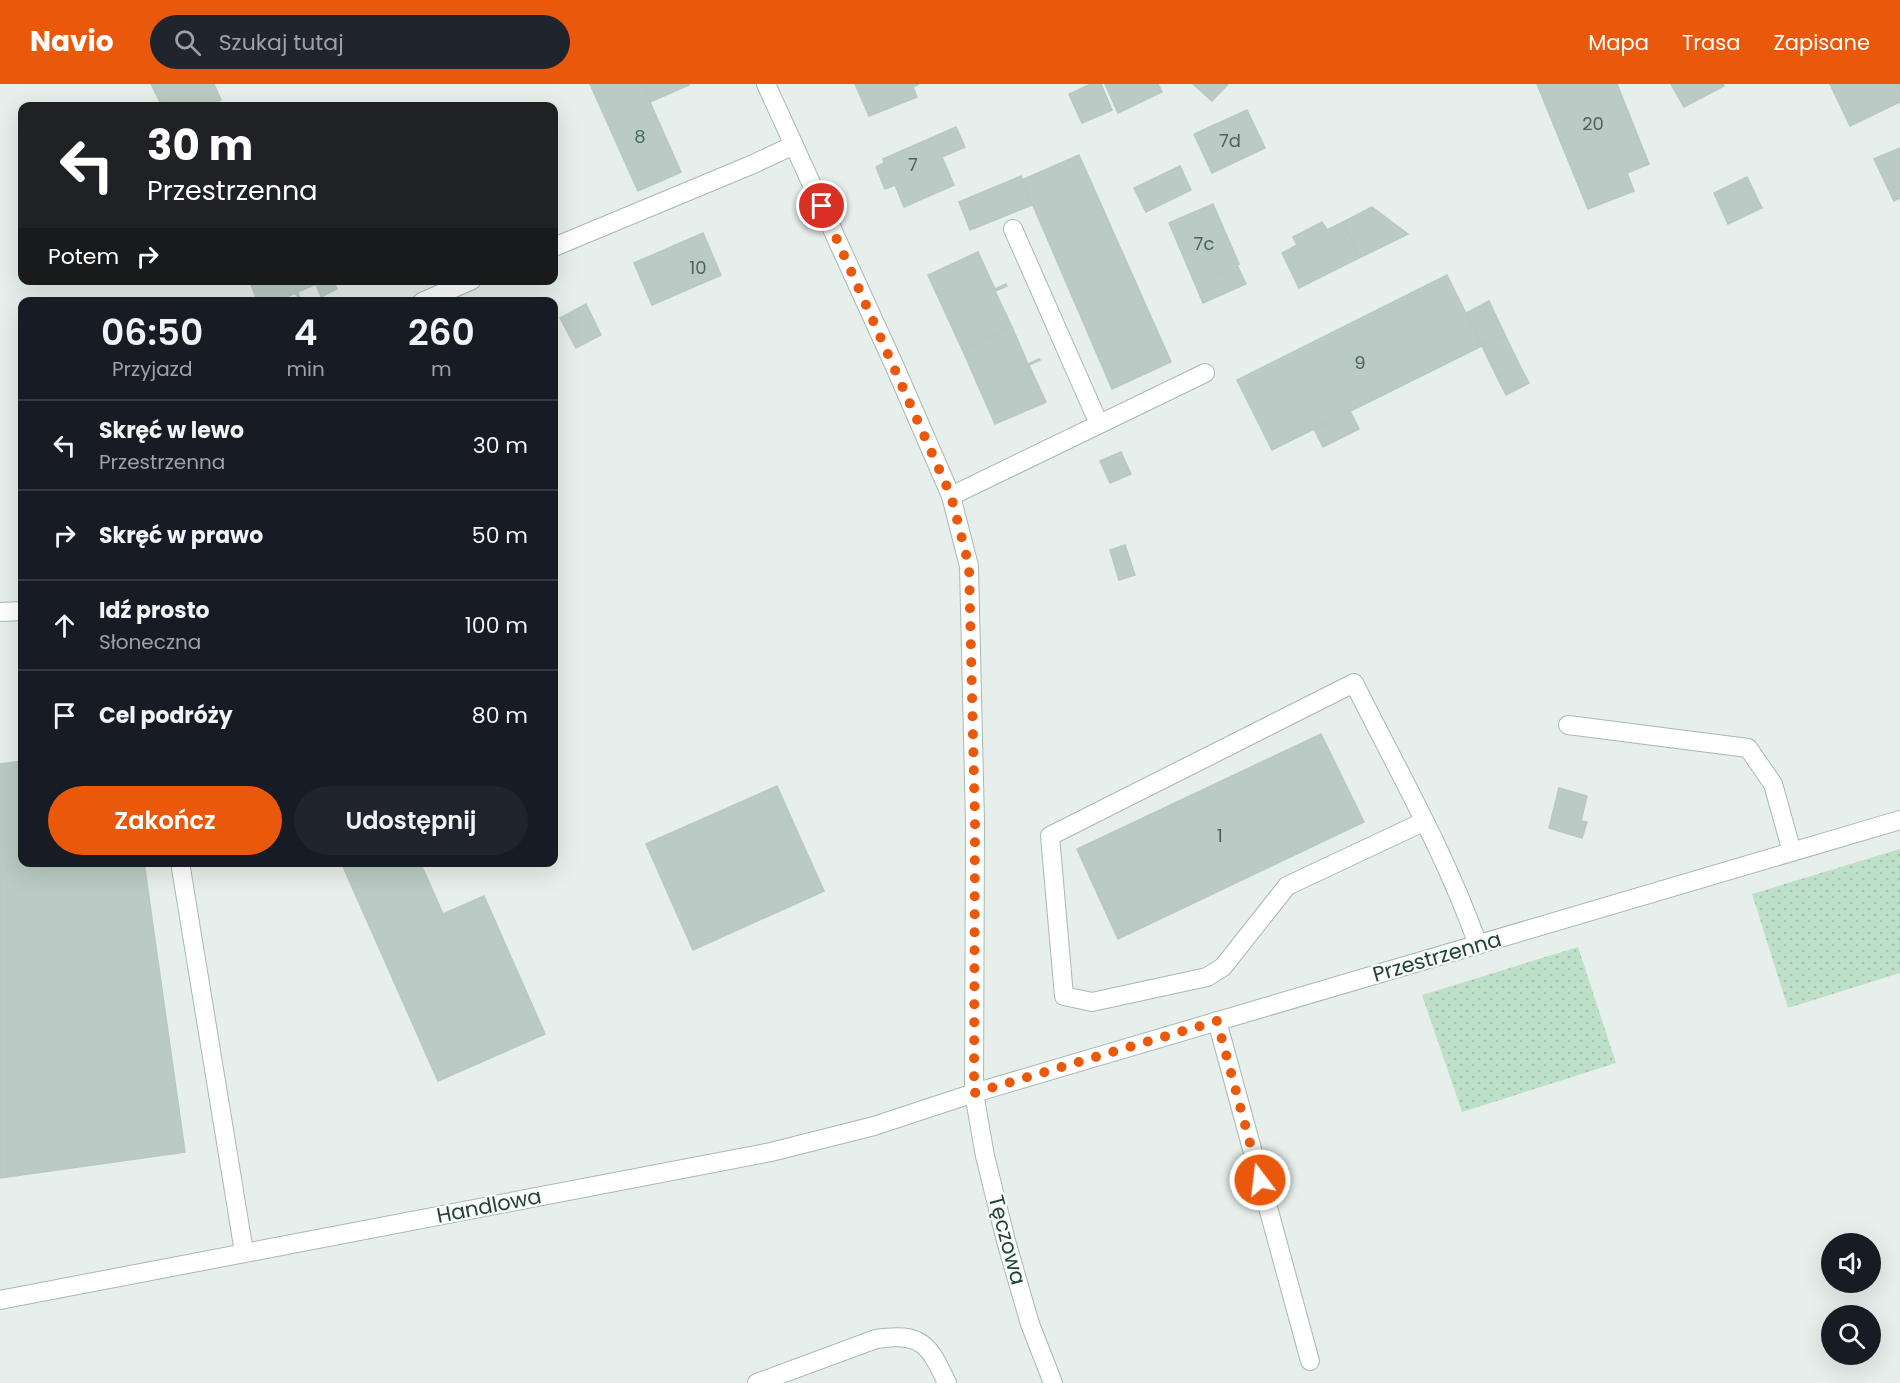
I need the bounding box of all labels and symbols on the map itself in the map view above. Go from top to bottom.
house number: 20 [1582,111,1604,136]
house number: 8 [634,124,646,149]
house number: 7d [1219,128,1241,153]
house number: 7 [908,152,918,177]
pin [796,180,847,231]
house number: 7c [1194,231,1214,256]
house number: 10 [689,255,707,280]
house number: 9 [1354,350,1366,375]
house number: 1 [1217,823,1223,848]
street label: Przestrzenna [1369,924,1505,989]
position arrow [1228,1148,1292,1212]
street label: Handlowa [434,1181,544,1230]
street label: Tęczowa [982,1192,1033,1288]

